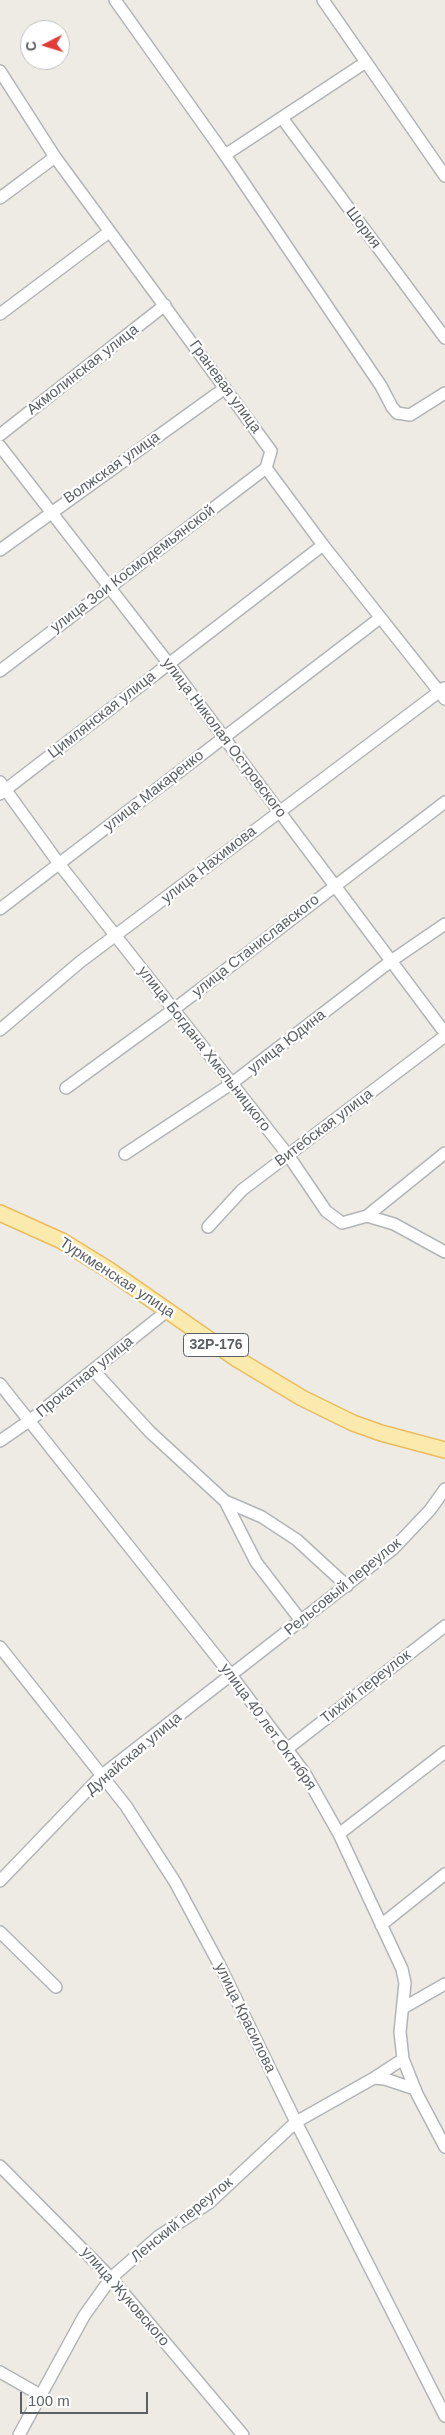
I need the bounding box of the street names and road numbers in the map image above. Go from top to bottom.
street label: Шория [342,204,384,252]
street label: Акмолинская улица [24,321,142,419]
street label: Граневая улица [185,337,265,437]
street label: Волжская улица [61,428,163,508]
street label: улица Зои Космодемьянской [47,501,219,637]
street label: улица Николая Островского [158,655,290,821]
street label: Цимлянская улица [45,668,159,762]
street label: улица Макаренко [101,746,207,836]
street label: улица Нахимова [158,822,260,908]
street label: улица Станиславского [189,891,323,1001]
street label: улица Богдана Хмельницкого [134,963,274,1135]
street label: улица Юдина [245,1006,329,1078]
street label: Витебская улица [271,1085,377,1171]
street label: Туркменская улица [56,1234,178,1322]
street label: Прокатная улица [33,1332,137,1422]
road number: 32Р-176 [184,1334,248,1356]
street label: Рельсовый переулок [281,1534,405,1640]
street label: Тихий переулок [317,1646,415,1728]
street label: улица 40 лет Октября [216,1660,320,1794]
street label: Дунайская улица [83,1709,185,1799]
street label: улица Красилова [211,1960,279,2076]
street label: Ленский переулок [128,2174,236,2266]
street label: улица Жуковского [77,2244,173,2350]

